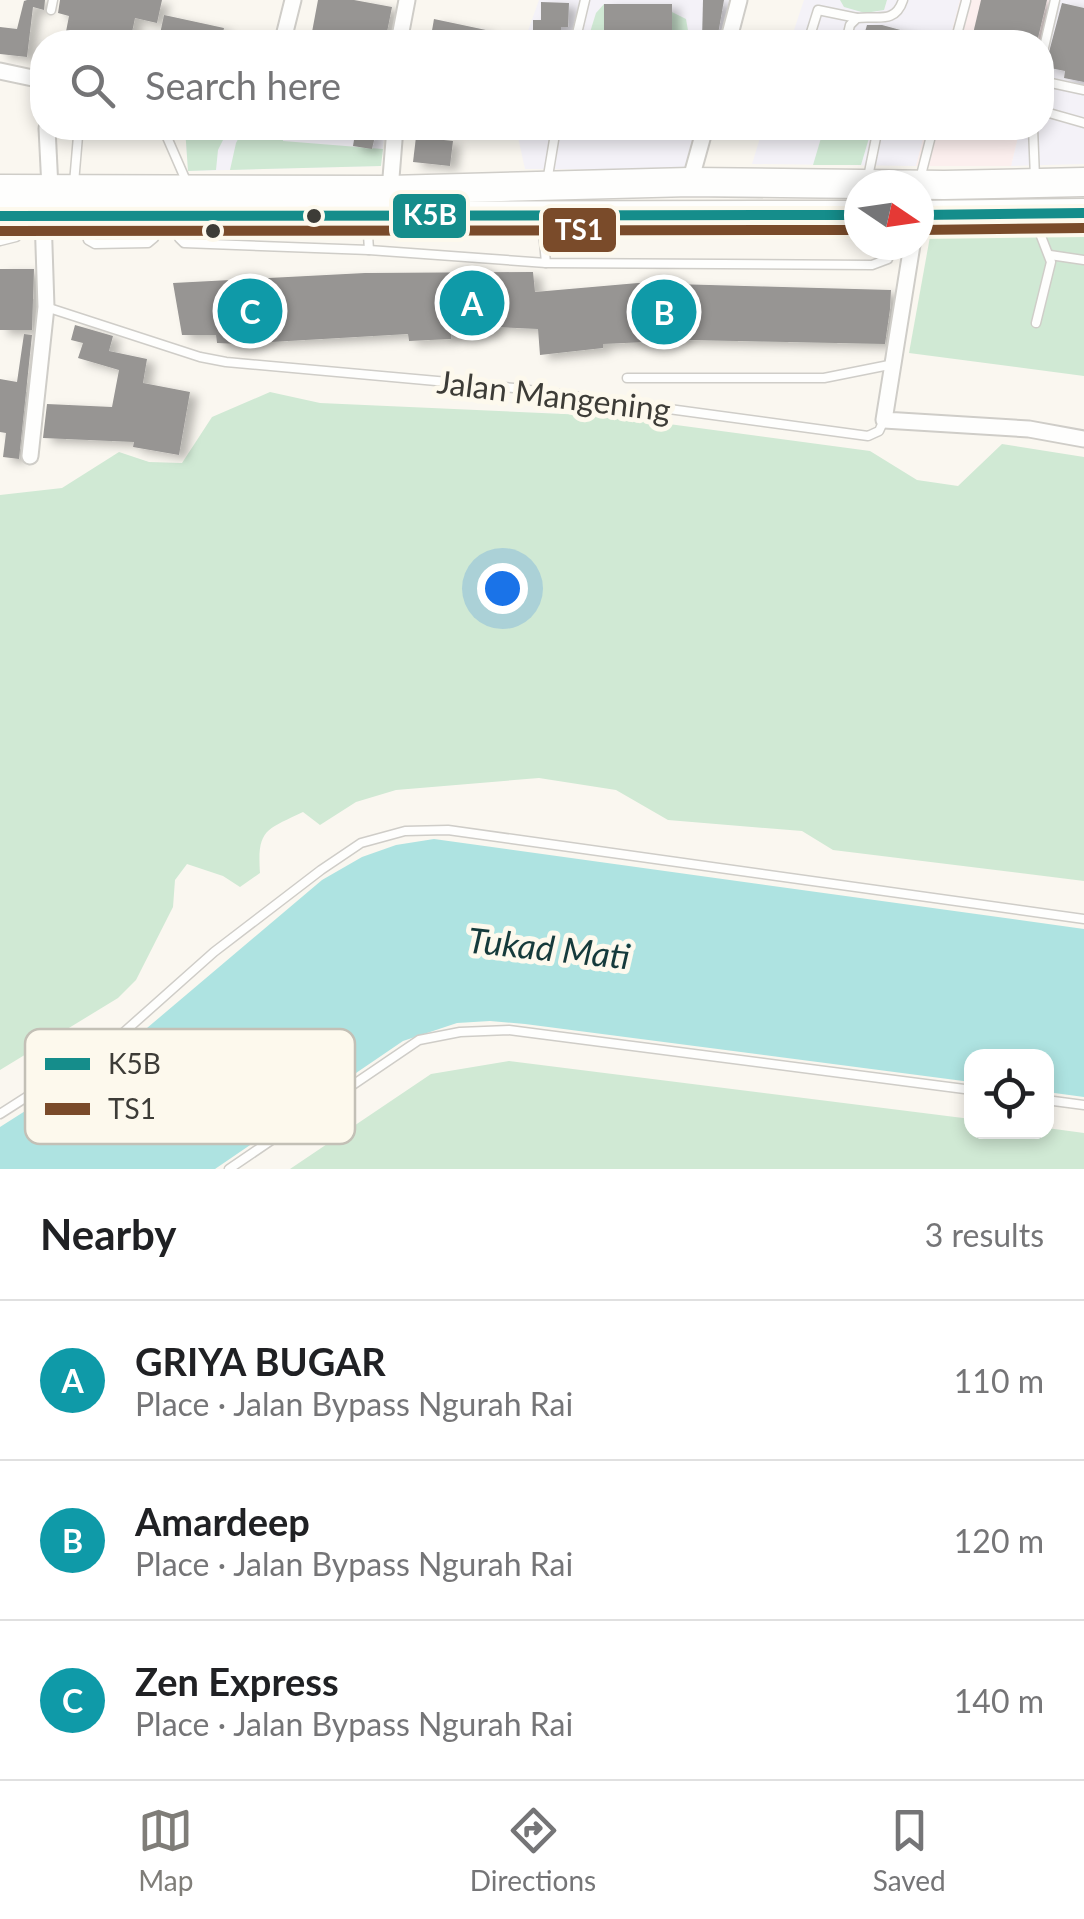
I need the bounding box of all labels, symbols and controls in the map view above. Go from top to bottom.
search box [30,30,1054,140]
icon: search [65,58,120,113]
text: Search here [145,62,341,108]
north arrow [844,170,934,260]
line badge: K5B [391,192,468,240]
text: K5B [403,197,457,231]
unlabelled marker [304,206,324,226]
line badge: TS1 [541,206,618,254]
text: TS1 [555,212,603,246]
unlabelled marker [203,221,223,241]
pin: A [440,266,504,340]
pin: C [218,274,282,348]
pin: B [632,274,696,350]
street label: Jalan Mangening [435,361,673,429]
your location [477,563,528,614]
water label: Tukad Mati [466,918,632,976]
legend [25,1029,355,1144]
text: K5B [108,1046,161,1080]
map controls [964,1049,1054,1139]
button: locate [964,1049,1054,1139]
text: TS1 [108,1091,156,1125]
text: Nearby [40,1209,177,1259]
text: 3 results [925,1215,1044,1254]
text: GRIYA BUGAR [135,1338,386,1384]
text: A [61,1361,84,1400]
text: 110 m [954,1361,1044,1400]
text: Place · Jalan Bypass Ngurah Rai [135,1384,573,1423]
text: Amardeep [135,1498,310,1544]
text: B [62,1521,83,1560]
text: 120 m [954,1521,1044,1560]
text: Place · Jalan Bypass Ngurah Rai [135,1544,573,1583]
text: Zen Express [135,1658,339,1704]
text: C [62,1681,83,1720]
text: 140 m [954,1681,1044,1720]
text: Place · Jalan Bypass Ngurah Rai [135,1704,573,1743]
tab: Map [138,1803,193,1897]
tab: Directions [470,1803,596,1897]
tab: Saved [873,1803,946,1897]

